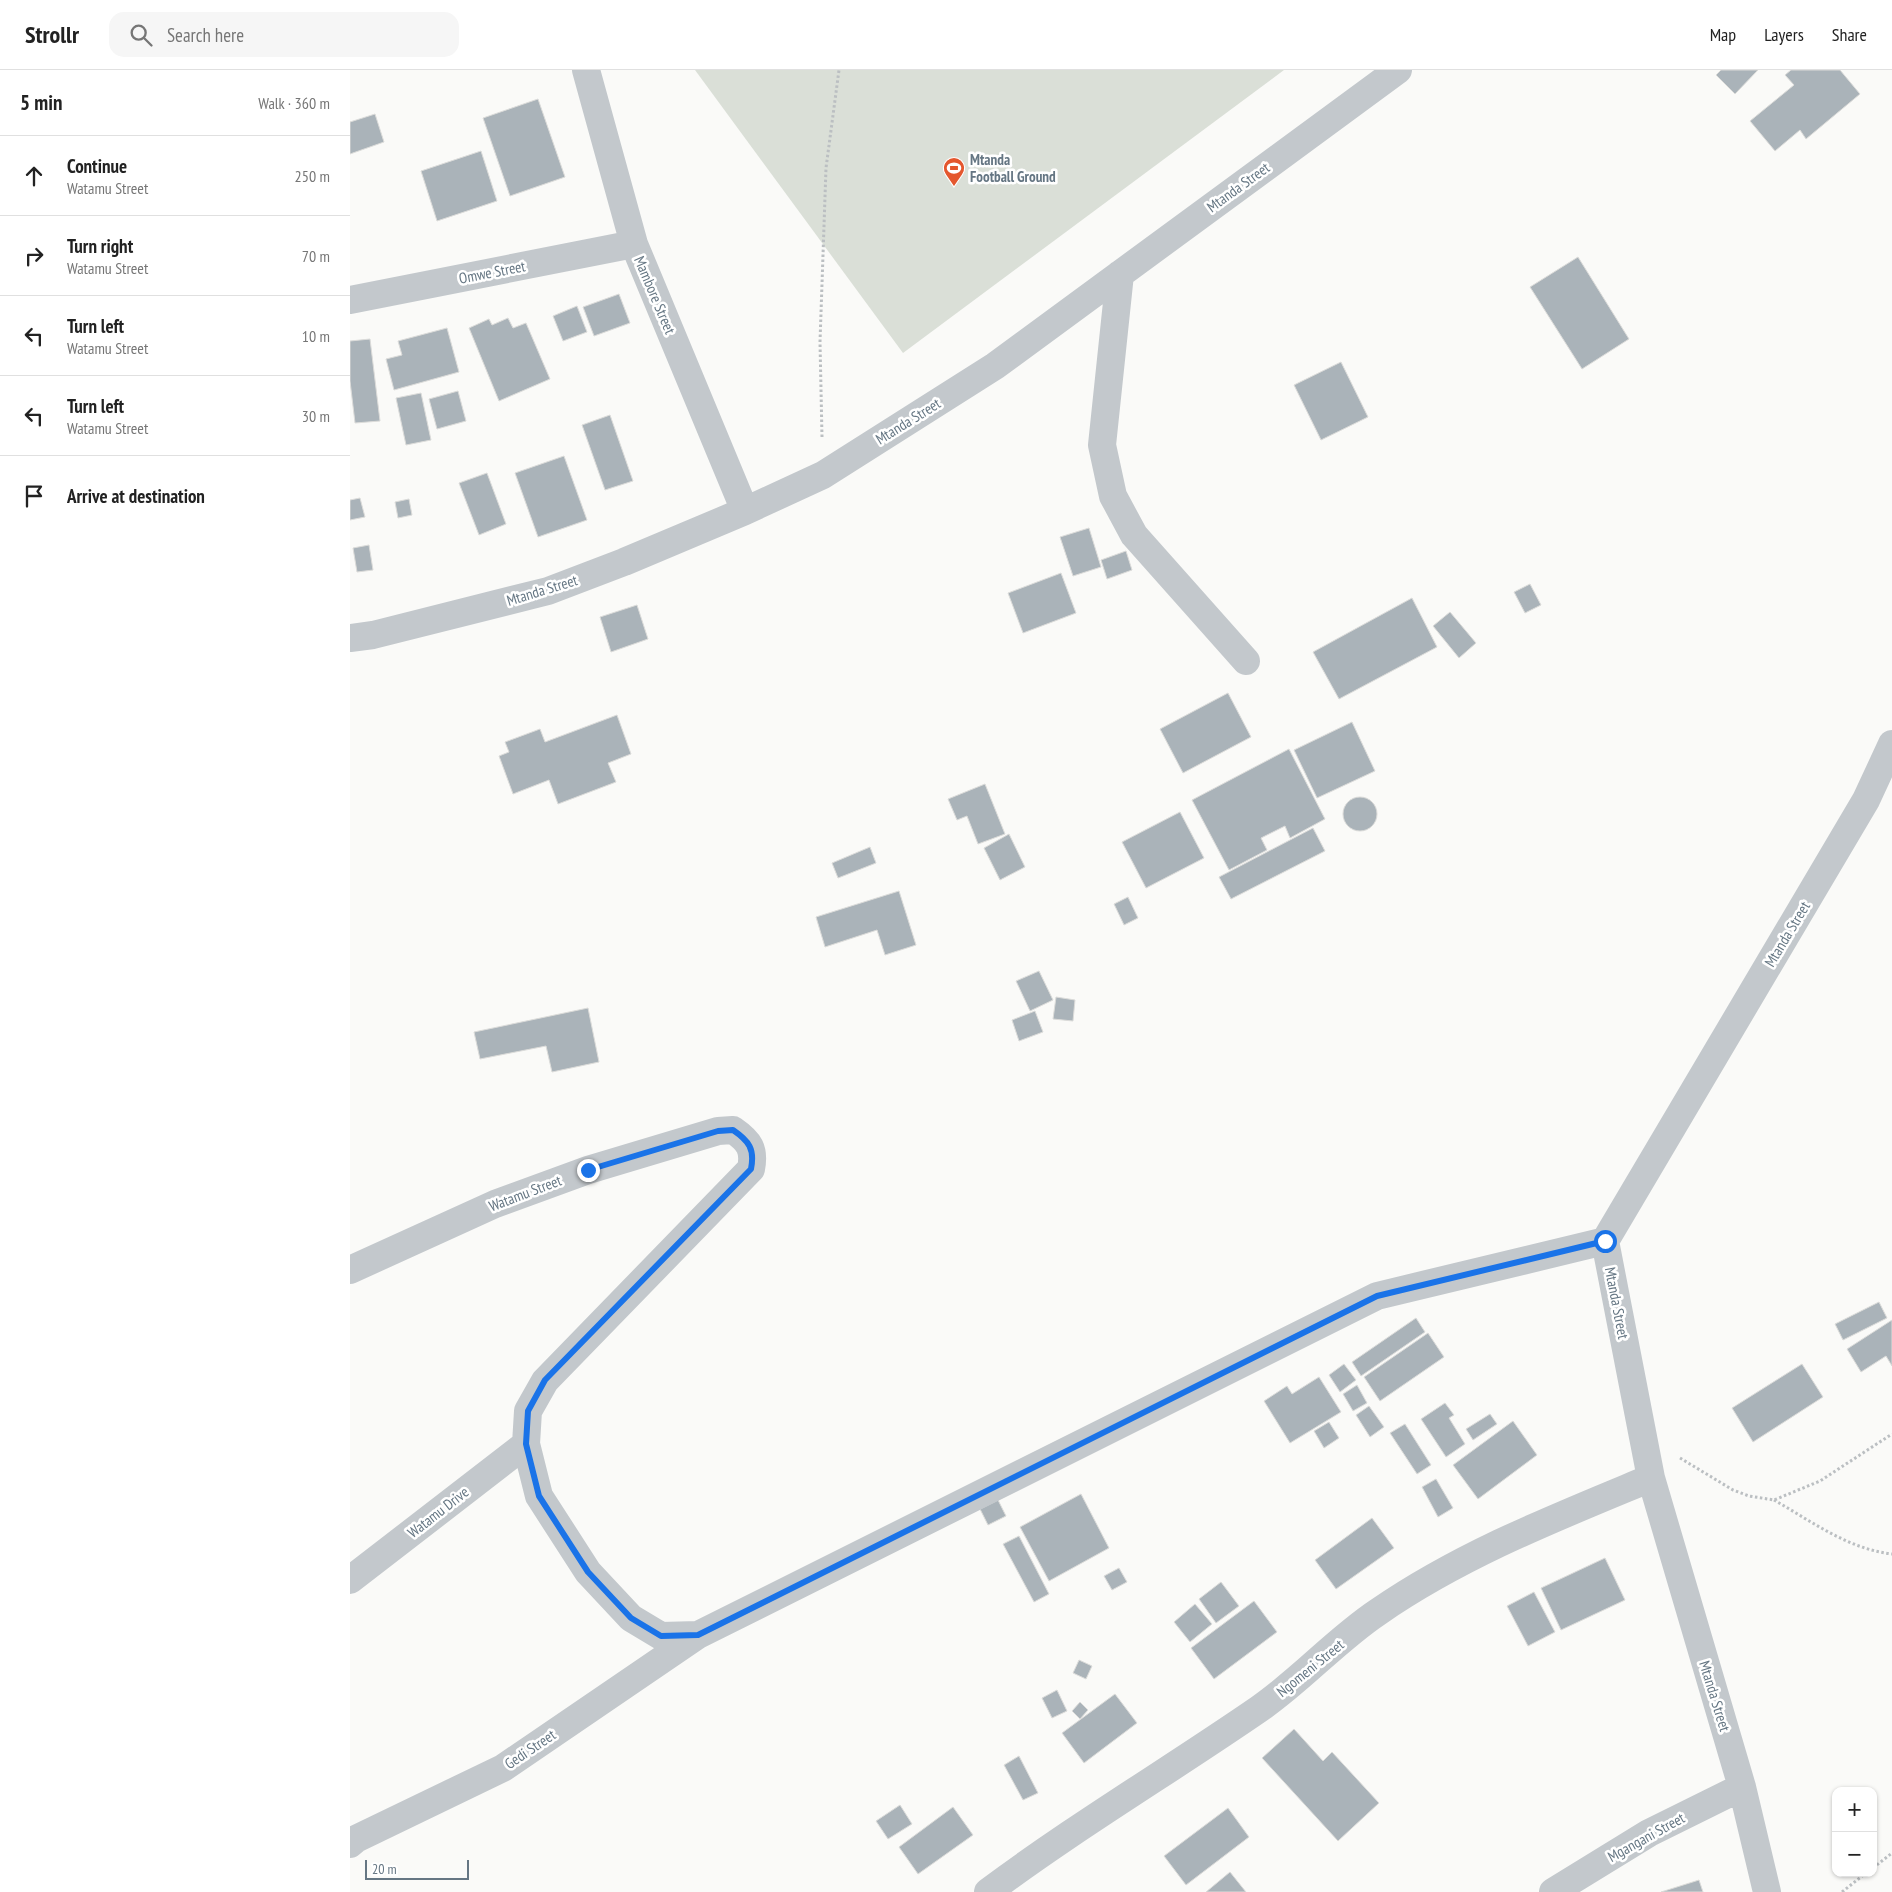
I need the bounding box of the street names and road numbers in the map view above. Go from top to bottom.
street label: Mtanda Street [1203,158,1273,216]
street label: Mambore Street [630,253,680,337]
street label: Omwe Street [457,256,527,288]
street label: Mtanda Street [872,394,944,448]
street label: Mtanda Street [504,570,580,610]
street label: Mtanda Street [1760,898,1814,970]
street label: Watamu Street [486,1170,564,1216]
street label: Mtanda Street [1601,1265,1633,1341]
street label: Watamu Drive [404,1482,472,1542]
street label: Ngomeni Street [1273,1635,1347,1701]
street label: Mtanda Street [1695,1658,1735,1734]
street label: Gedi Street [501,1725,559,1773]
street label: Mgangani Street [1604,1808,1688,1866]

